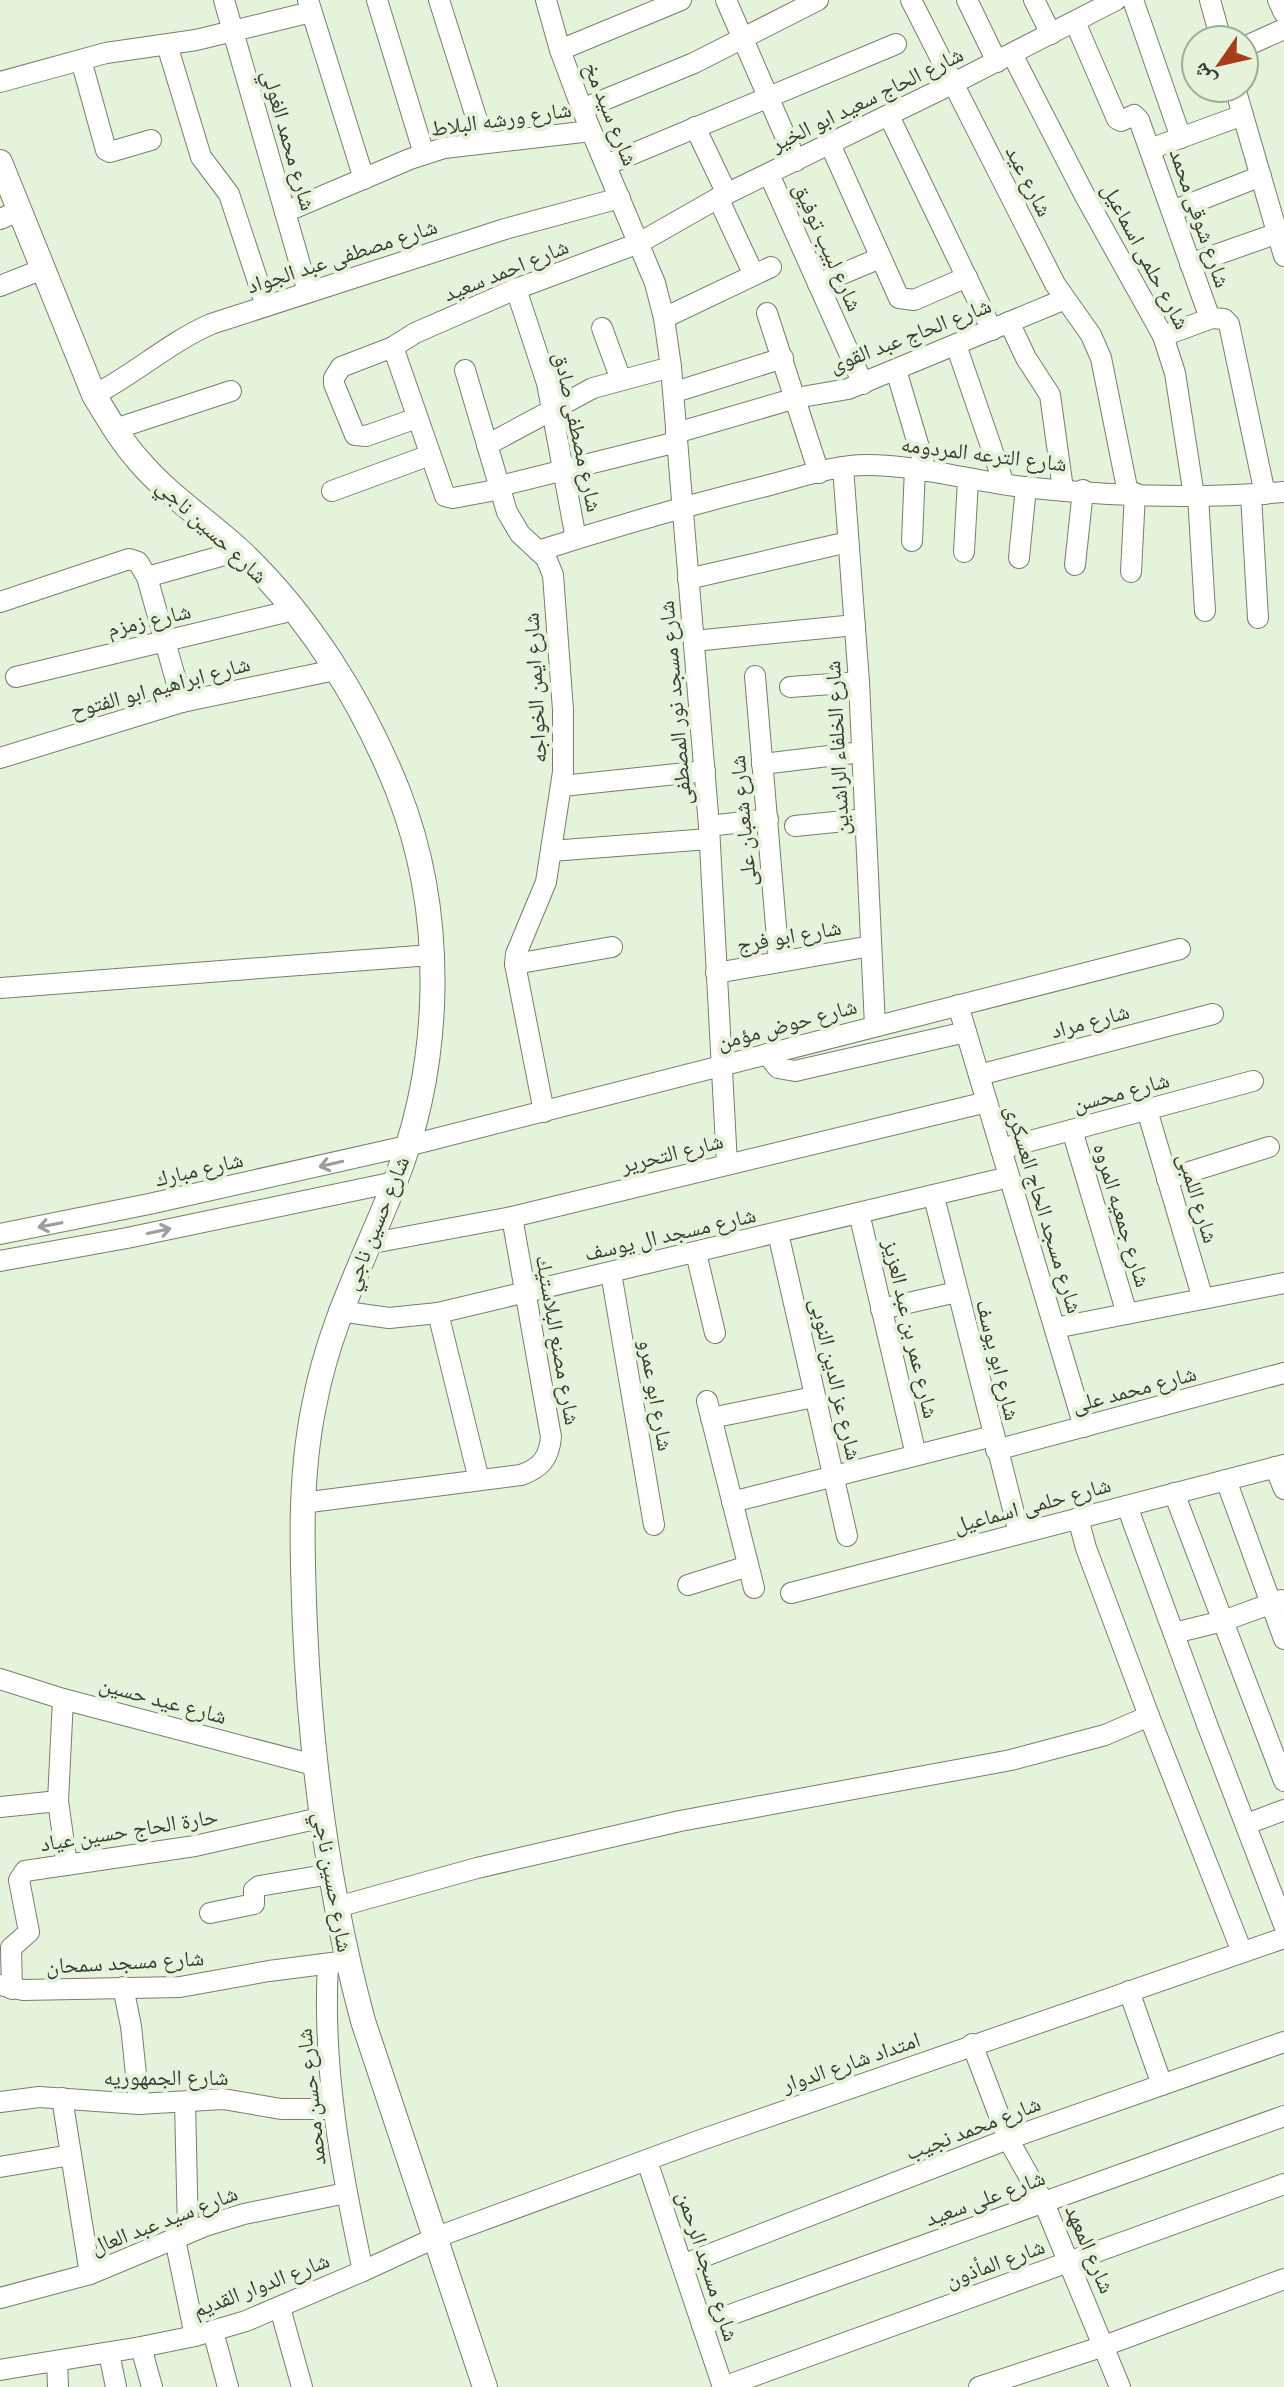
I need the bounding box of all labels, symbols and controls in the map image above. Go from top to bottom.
north arrow [1180,24,1260,104]
street label: شارع الحاج سعيد ابو الخير [766,42,968,158]
text: ش [1187,58,1222,92]
street label: شارع سيد مخ [578,59,643,170]
street label: شارع محمد الغولي [253,67,321,214]
street label: شارع ورشه البلاط [429,97,573,142]
street label: شارع عيد [1000,141,1057,221]
street label: شارع شوقى محمد [1164,145,1235,291]
street label: شارع لبيب توفيق [788,179,867,316]
street label: شارع حلمى اسماعيل [1096,179,1195,334]
street label: شارع مصطفى عبد الجواد [244,213,441,300]
street label: شارع احمد سعيد [440,234,573,307]
street label: شارع الحاج عبد القوى [826,293,995,378]
street label: شارع مصطفى صادق [548,350,607,514]
street label: شارع الترعه المردومه [900,431,1068,478]
street label: شارع حسين ناجي [148,473,272,592]
street label: شارع زمزم [105,598,194,644]
street label: شارع مسجد نور المصطفى [654,600,697,806]
street label: شارع ايمن الخواجه [519,612,552,764]
street label: شارع ابراهيم ابو الفتوح [67,651,253,725]
street label: شارع الخلفاء الراشدين [820,660,855,836]
street label: شارع شعبان على [725,754,762,888]
street label: شارع ابو فرج [735,915,843,958]
street label: شارع حوض مؤمن [714,993,860,1056]
street label: شارع مراد [1048,999,1132,1044]
street label: شارع محسن [1070,1067,1172,1118]
street label: شارع مسجد الحاج العسكرى [999,1102,1088,1317]
street label: شارع التحرير [617,1128,726,1179]
street label: شارع جمعيه المروه [1087,1140,1156,1290]
street label: شارع مبارك [153,1147,246,1192]
street label: شارع اللمبى [1172,1150,1224,1246]
street label: شارع حسين ناجي [338,1152,418,1295]
one-way arrow [319,1157,344,1172]
street label: شارع مسجد ال يوسف [582,1202,758,1267]
one-way arrow [37,1218,63,1233]
one-way arrow [146,1223,172,1238]
street label: شارع عمر بن عبد العزيز [877,1236,944,1421]
street label: شارع مصنع البلاستيك [530,1253,585,1427]
street label: شارع عز الدين النوبى [804,1296,867,1463]
street label: شارع ابو يوسف [970,1297,1025,1423]
street label: شارع ابو عمرو [633,1337,678,1453]
street label: شارع محمد على [1069,1360,1199,1419]
street label: شارع حلمى اسماعيل [951,1472,1114,1539]
street label: شارع عيد حسين [96,1671,229,1730]
street label: حارة الحاج حسين عياد [38,1804,220,1857]
street label: شارع حسين ناجي [304,1810,358,1955]
street label: شارع مسجد سمحان [45,1945,205,1980]
street label: شارع حسن محمد [291,2027,332,2167]
street label: امتداد شارع الدوار [778,2027,924,2099]
street label: شارع الجمهوريه [103,2065,229,2091]
street label: شارع محمد نجيب [902,2091,1044,2166]
street label: شارع على سعيد [922,2165,1049,2232]
street label: شارع سيد عبد العال [87,2180,241,2260]
street label: شارع مسجد الرحمن [671,2188,744,2345]
street label: شارع المعهد [1059,2201,1120,2297]
street label: شارع المأذون [942,2233,1048,2293]
street label: شارع الدوار القديم [189,2247,334,2324]

